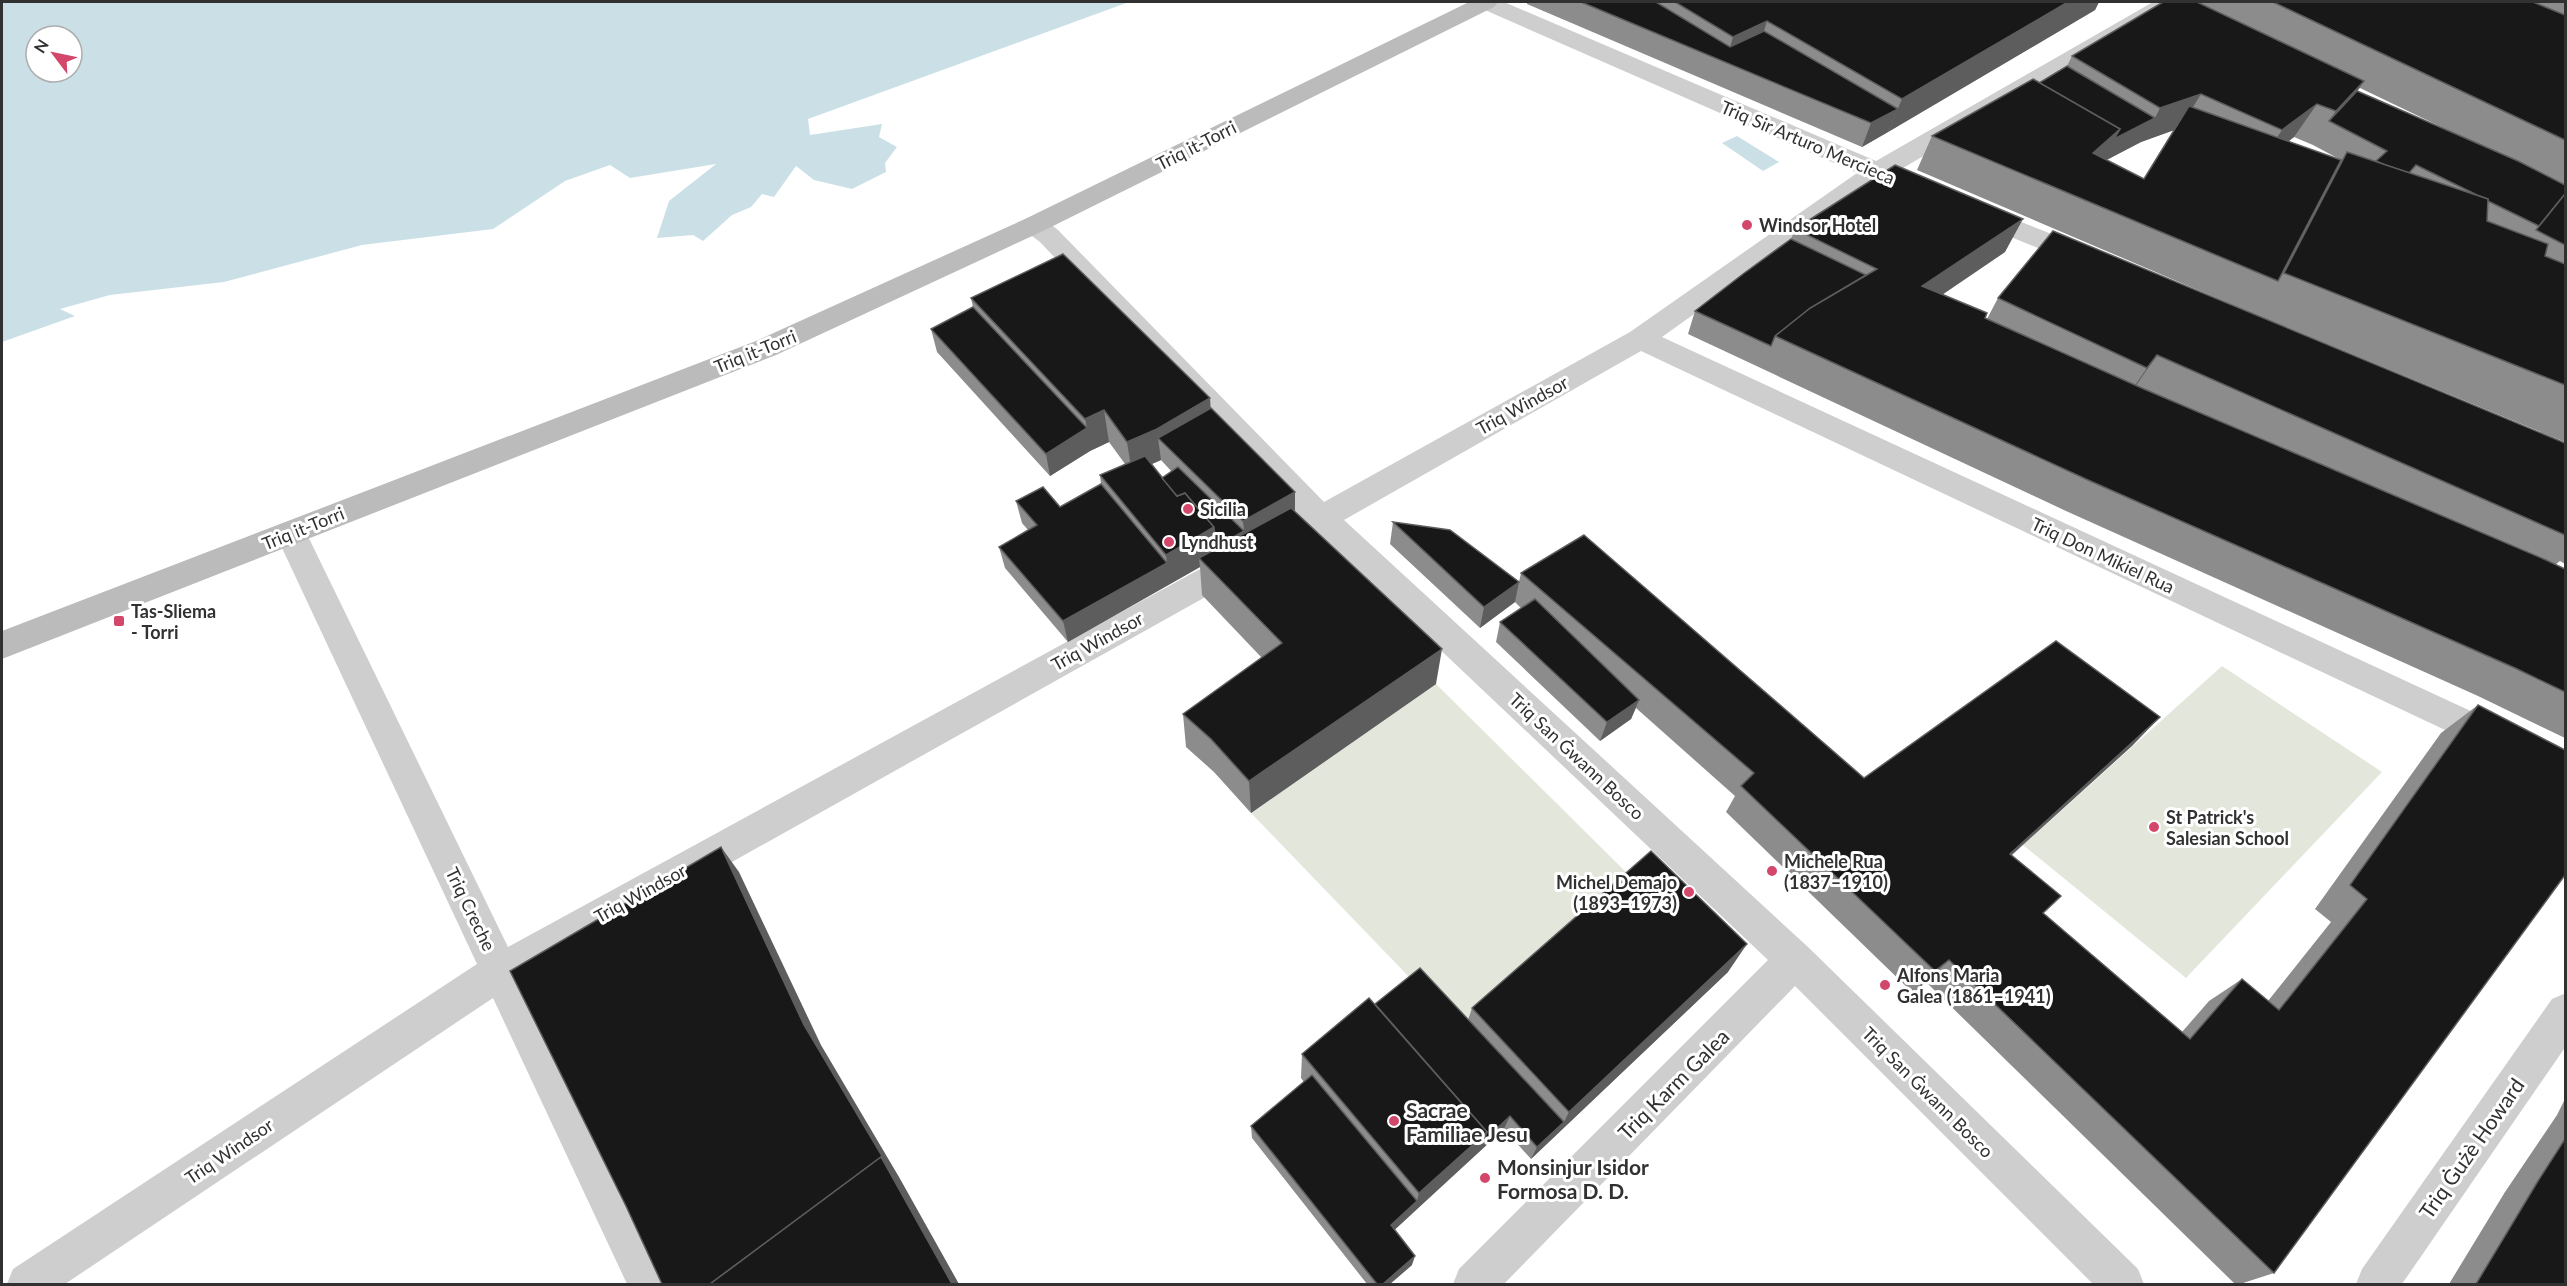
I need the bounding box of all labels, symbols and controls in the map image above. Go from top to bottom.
north arrow [24,24,84,84]
text: N [30,36,52,56]
street label: Triq Sir Arturo Mercieca [1718,95,1898,189]
street label: Triq it-Torri [1152,116,1240,174]
place label: Windsor Hotel [1759,214,1876,236]
marker: Windsor Hotel [1740,218,1754,232]
street label: Triq it-Torri [711,325,799,377]
street label: Triq Windsor [1472,371,1572,439]
place label: Sicilia [1200,498,1246,520]
street label: Triq it-Torri [259,502,347,554]
marker: Sicilia [1181,502,1195,516]
street label: Triq Don Mikiel Rua [2028,512,2178,598]
place label: Lyndhust [1181,531,1254,553]
marker: Lyndhust [1162,535,1176,549]
place label: Tas-Sliema - Torri [131,600,216,643]
street label: Triq Windsor [1047,607,1147,675]
marker: Tas-Sliema - Torri [112,614,126,628]
street label: Triq San Ġwann Bosco [1505,688,1649,824]
place label: St Patrick's Salesian School [2166,806,2289,849]
marker: St Patrick's Salesian School [2147,820,2161,834]
place label: Michele Rua (1837–1910) [1784,850,1888,893]
street label: Triq Windsor [590,859,690,927]
street label: Triq Creche [441,864,501,954]
marker: Michele Rua (1837–1910) [1765,864,1779,878]
place label: Michel Demajo (1893–1973) [1556,871,1677,914]
marker: Michel Demajo (1893–1973) [1682,885,1696,899]
place label: Alfons Maria Galea (1861–1941) [1896,964,2051,1007]
marker: Alfons Maria Galea (1861–1941) [1878,978,1892,992]
street label: Triq San Ġwann Bosco [1858,1022,1998,1162]
street label: Triq Karm Galea [1612,1023,1734,1145]
street label: Triq Ġużè Howard [2413,1073,2529,1223]
place label: Sacrae Familiae Jesu [1406,1097,1528,1146]
street label: Triq Windsor [181,1113,278,1189]
marker: Sacrae Familiae Jesu [1387,1114,1401,1128]
place label: Monsinjur Isidor Formosa D. D. [1497,1154,1649,1203]
marker: Monsinjur Isidor Formosa D. D. [1478,1171,1492,1185]

